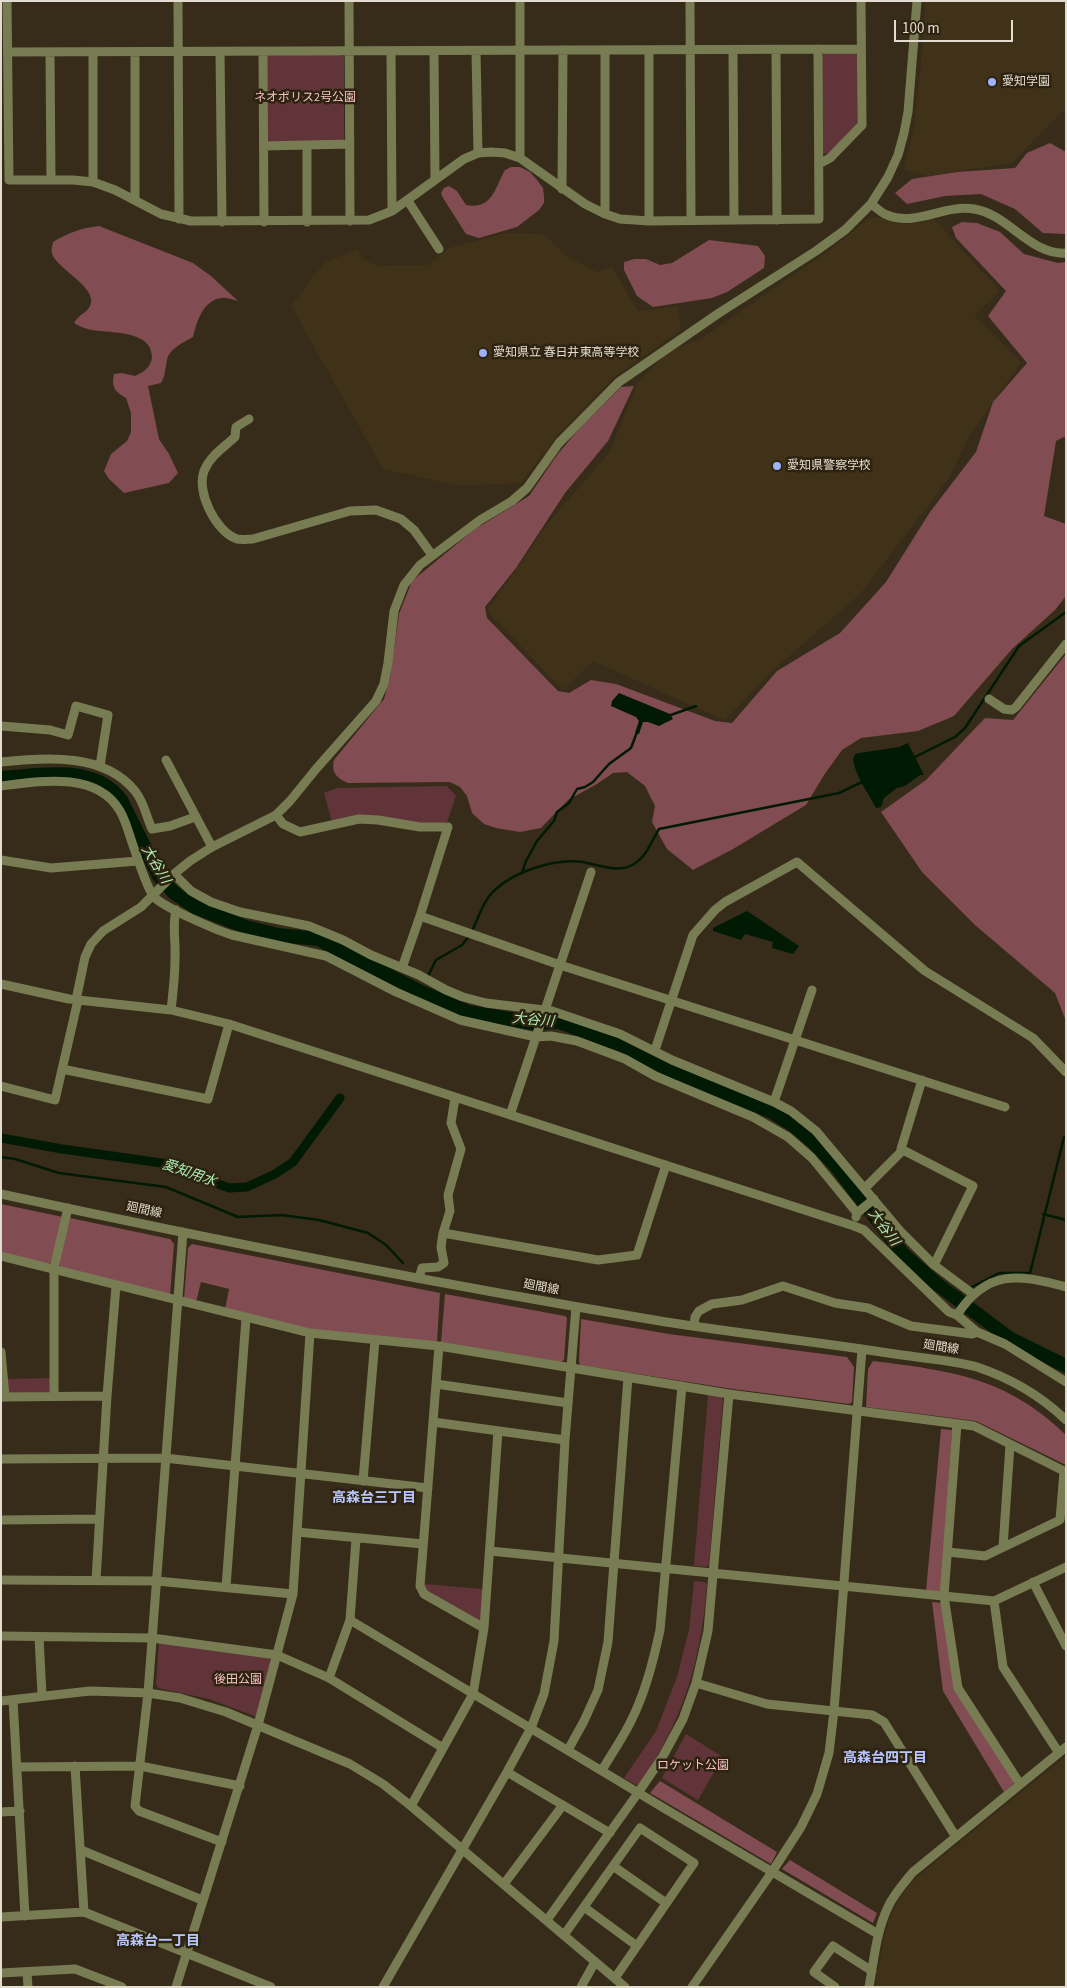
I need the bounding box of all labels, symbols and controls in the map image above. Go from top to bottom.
scale bar [897,10,1016,42]
text: 100 m [902,18,940,39]
place label: 愛知学園 [1002,75,1050,89]
marker: 愛知学園 [986,76,998,88]
park label: ネオポリス2号公園 [254,91,356,105]
place label: 愛知県立 春日井東高等学校 [493,346,639,360]
marker: 愛知県立 春日井東高等学校 [477,347,489,359]
place label: 愛知県警察学校 [787,459,871,473]
marker: 愛知県警察学校 [771,460,783,472]
water label: 大谷川 [137,843,173,887]
water label: 大谷川 [511,1011,555,1031]
water label: 愛知用水 [160,1157,218,1191]
street label: 廻間線 [125,1200,163,1222]
water label: 大谷川 [864,1206,902,1250]
street label: 廻間線 [522,1277,560,1299]
street label: 廻間線 [922,1338,960,1358]
district label: 高森台三丁目 [332,1491,416,1507]
park label: 後田公園 [214,1673,262,1687]
district label: 高森台四丁目 [843,1751,927,1767]
park label: ロケット公園 [657,1759,729,1773]
district label: 高森台一丁目 [116,1934,200,1950]

